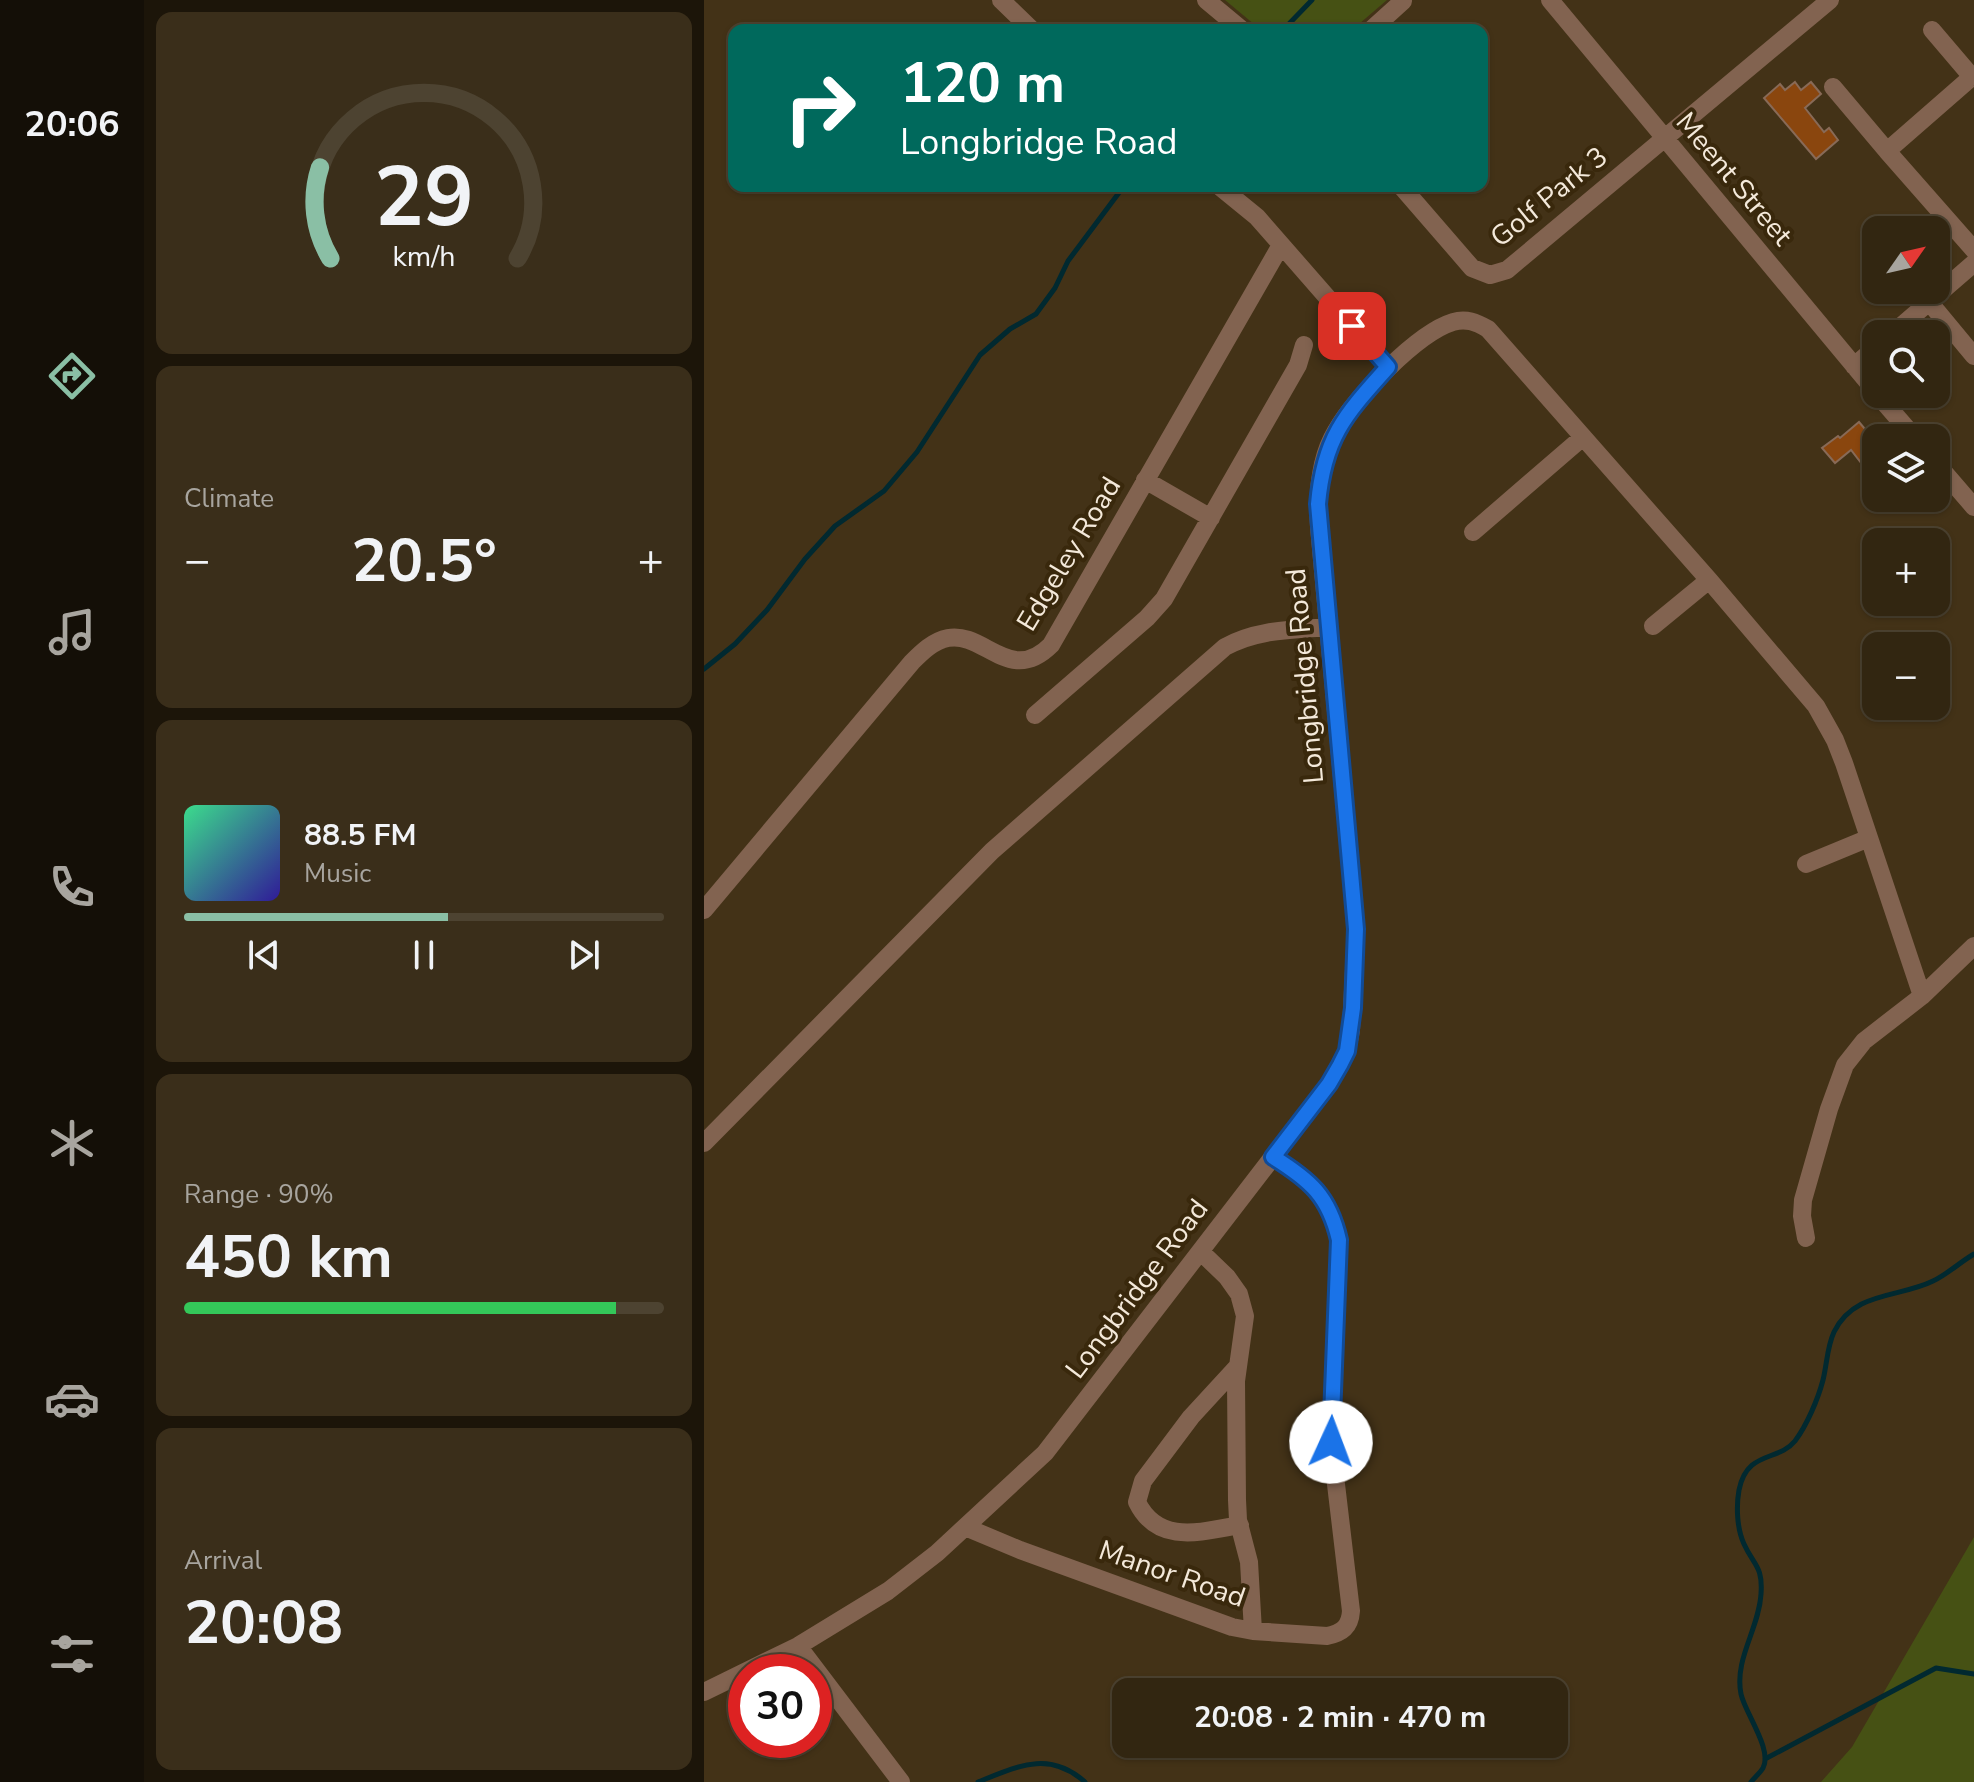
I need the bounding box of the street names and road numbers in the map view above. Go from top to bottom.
street label: Meent Street [1667,104,1801,254]
street label: Golf Park 3 [1482,138,1616,256]
street label: Edgeley Road [1008,470,1130,638]
street label: Longbridge Road [1277,567,1333,785]
street label: Longbridge Road [1057,1191,1217,1387]
street label: Manor Road [1094,1531,1250,1617]

